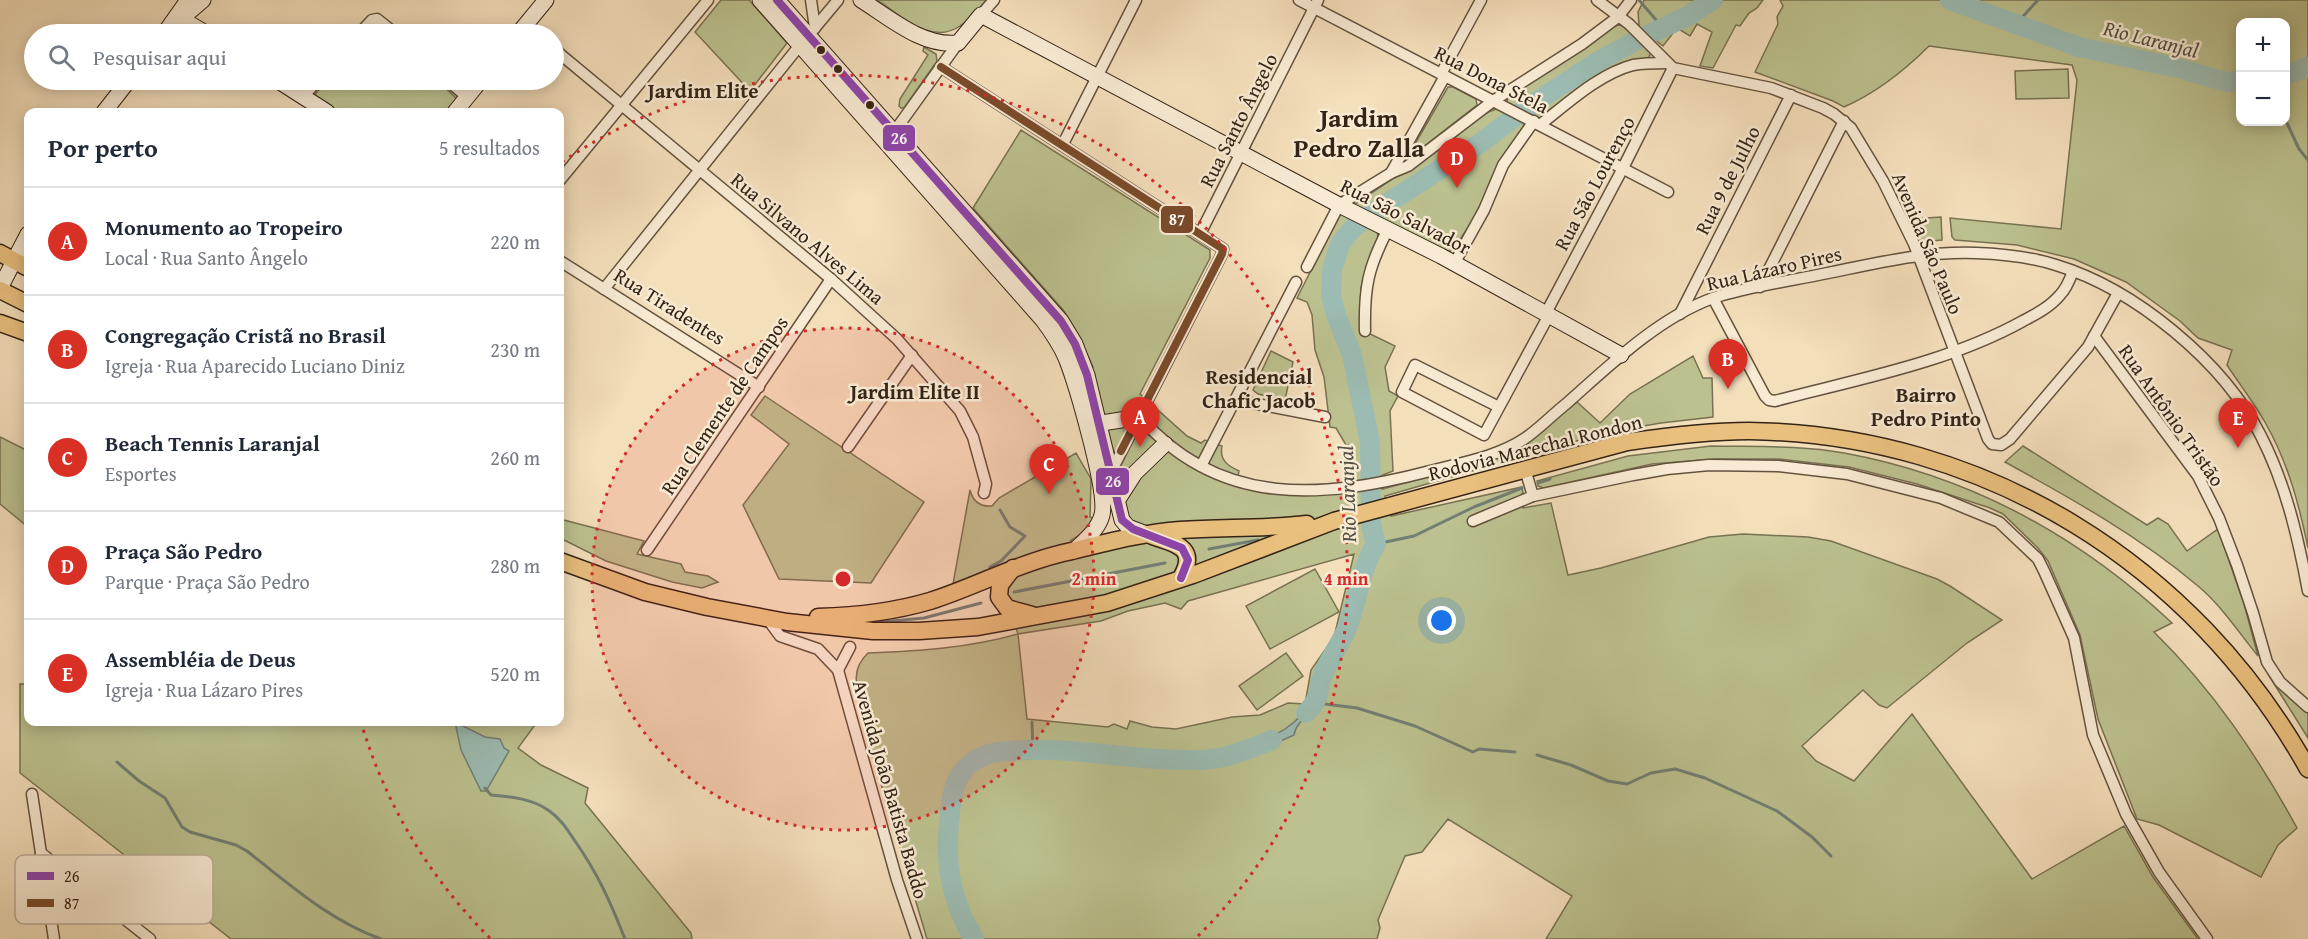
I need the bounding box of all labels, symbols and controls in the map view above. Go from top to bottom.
water label: Rio Laranjal [2099,12,2202,66]
map controls [2236,18,2290,126]
button: + [2236,18,2290,72]
search box [24,24,564,90]
street label: Rua Dona Stela [1430,38,1555,121]
icon: search [45,41,78,74]
text: Pesquisar aqui [93,41,227,73]
unlabelled marker [815,44,827,56]
street label: Rua Santo Ângelo [1192,48,1284,192]
unlabelled marker [832,63,844,75]
button: − [2236,72,2290,126]
district label: Jardim Elite [644,75,759,106]
district label: Jardim Pedro Zalla [1293,98,1425,167]
unlabelled marker [864,99,876,111]
street label: Rua São Lourenço [1546,111,1642,255]
street label: Rua 9 de Julho [1687,120,1767,240]
line badge: 26 [882,124,916,152]
text: 26 [891,126,907,150]
text: Por perto [48,128,158,167]
text: 5 resultados [439,133,540,162]
pin: D [1438,138,1476,188]
street label: Rua Silvano Alves Lima [725,165,891,311]
street label: Avenida São Paulo [1885,167,1971,319]
street label: Rua São Salvador [1336,171,1476,261]
line badge: 87 [1160,205,1194,234]
text: 87 [1169,207,1185,231]
text: Monumento ao Tropeiro [105,211,343,243]
text: A [61,227,74,256]
text: 220 m [490,227,540,256]
street label: Rua Lázaro Pires [1704,238,1844,298]
text: Local · Rua Santo Ângelo [105,243,308,272]
street label: Rua Tiradentes [609,260,731,352]
street label: Rua Clemente de Campos [653,310,795,500]
text: Congregação Cristã no Brasil [105,319,386,351]
text: B [61,335,74,364]
text: 230 m [490,335,540,364]
street label: Rua Antônio Tristão [2112,338,2232,492]
pin: B [1708,340,1748,389]
text: Igreja · Rua Aparecido Luciano Diniz [105,351,405,380]
district label: Residencial Chafic Jacob [1202,361,1316,416]
district label: Jardim Elite II [847,376,980,407]
district label: Bairro Pedro Pinto [1871,379,1981,434]
pin: A [1120,398,1160,447]
pin: E [2218,398,2258,448]
street label: Rodovia Marechal Rondon [1425,406,1645,488]
text: Beach Tennis Laranjal [105,427,320,459]
text: C [62,443,73,472]
text: 260 m [490,443,540,472]
pin: C [1030,444,1068,494]
water label: Rio Laranjal [1330,445,1364,544]
text: Esportes [105,459,177,488]
line badge: 26 [1095,467,1130,496]
text: 26 [1105,469,1121,493]
text: Praça São Pedro [105,535,262,567]
text: D [61,551,74,580]
text: 280 m [490,551,540,580]
text: 2 min [1072,565,1117,592]
text: 4 min [1324,565,1369,592]
text: Parque · Praça São Pedro [105,567,310,596]
centre of rings [833,569,853,589]
your location [1427,606,1456,635]
text: Assembléia de Deus [105,643,296,675]
text: E [62,659,73,688]
text: 520 m [490,659,540,688]
text: Igreja · Rua Lázaro Pires [105,675,303,704]
street label: Avenida João Batista Baddo [846,676,936,902]
legend [15,855,213,924]
text: 26 [64,864,80,888]
text: 87 [64,891,80,915]

